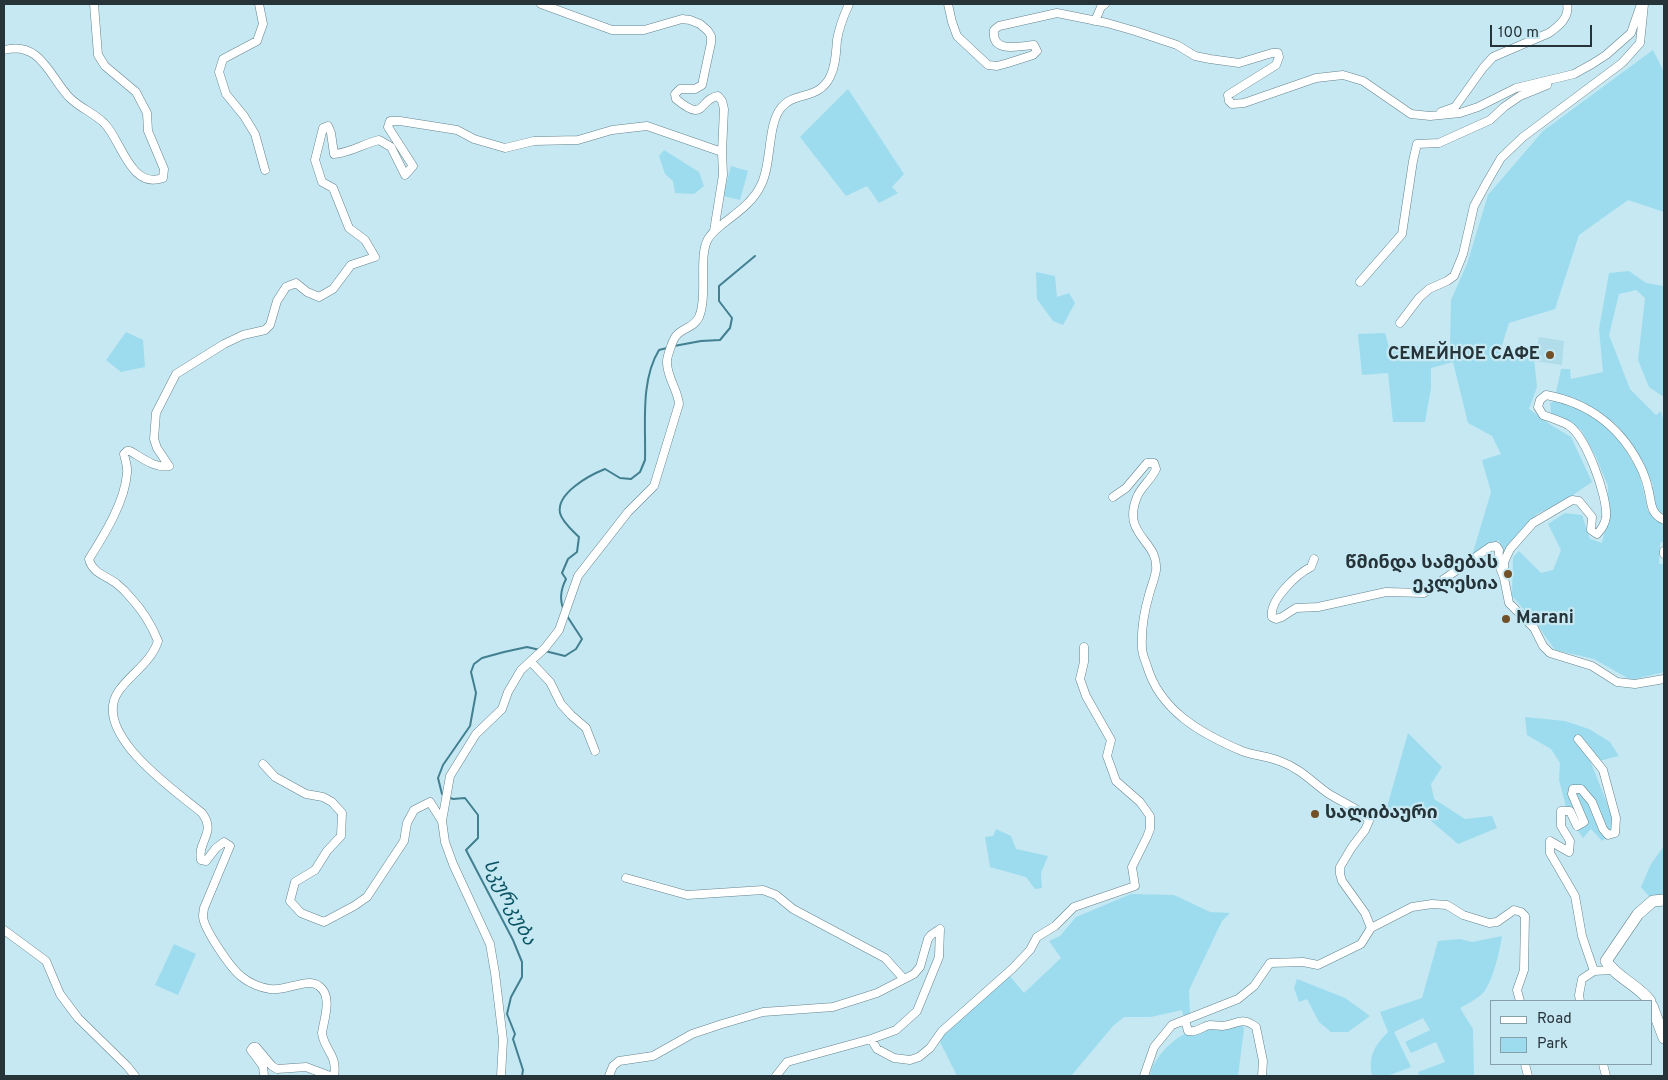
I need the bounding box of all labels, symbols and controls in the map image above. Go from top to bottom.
scale bar [1493,15,1596,47]
text: 100 m [1498,24,1539,43]
place label: СЕМЕЙНОЕ САФЕ [1388,344,1540,366]
marker: СЕМЕЙНОЕ САФЕ [1544,349,1556,361]
place label: წმინდა სამებას ეკლესია [1345,553,1498,596]
marker: წმინდა სამებას ეკლესია [1502,568,1514,580]
place label: Marani [1516,608,1574,630]
marker: Marani [1500,613,1512,625]
place label: სალიბაური [1325,803,1438,825]
marker: სალიბაური [1309,808,1321,820]
water label: სკურკუბა [477,856,539,950]
legend [1490,1000,1653,1065]
text: Road [1537,1010,1572,1029]
text: Park [1537,1035,1568,1054]

